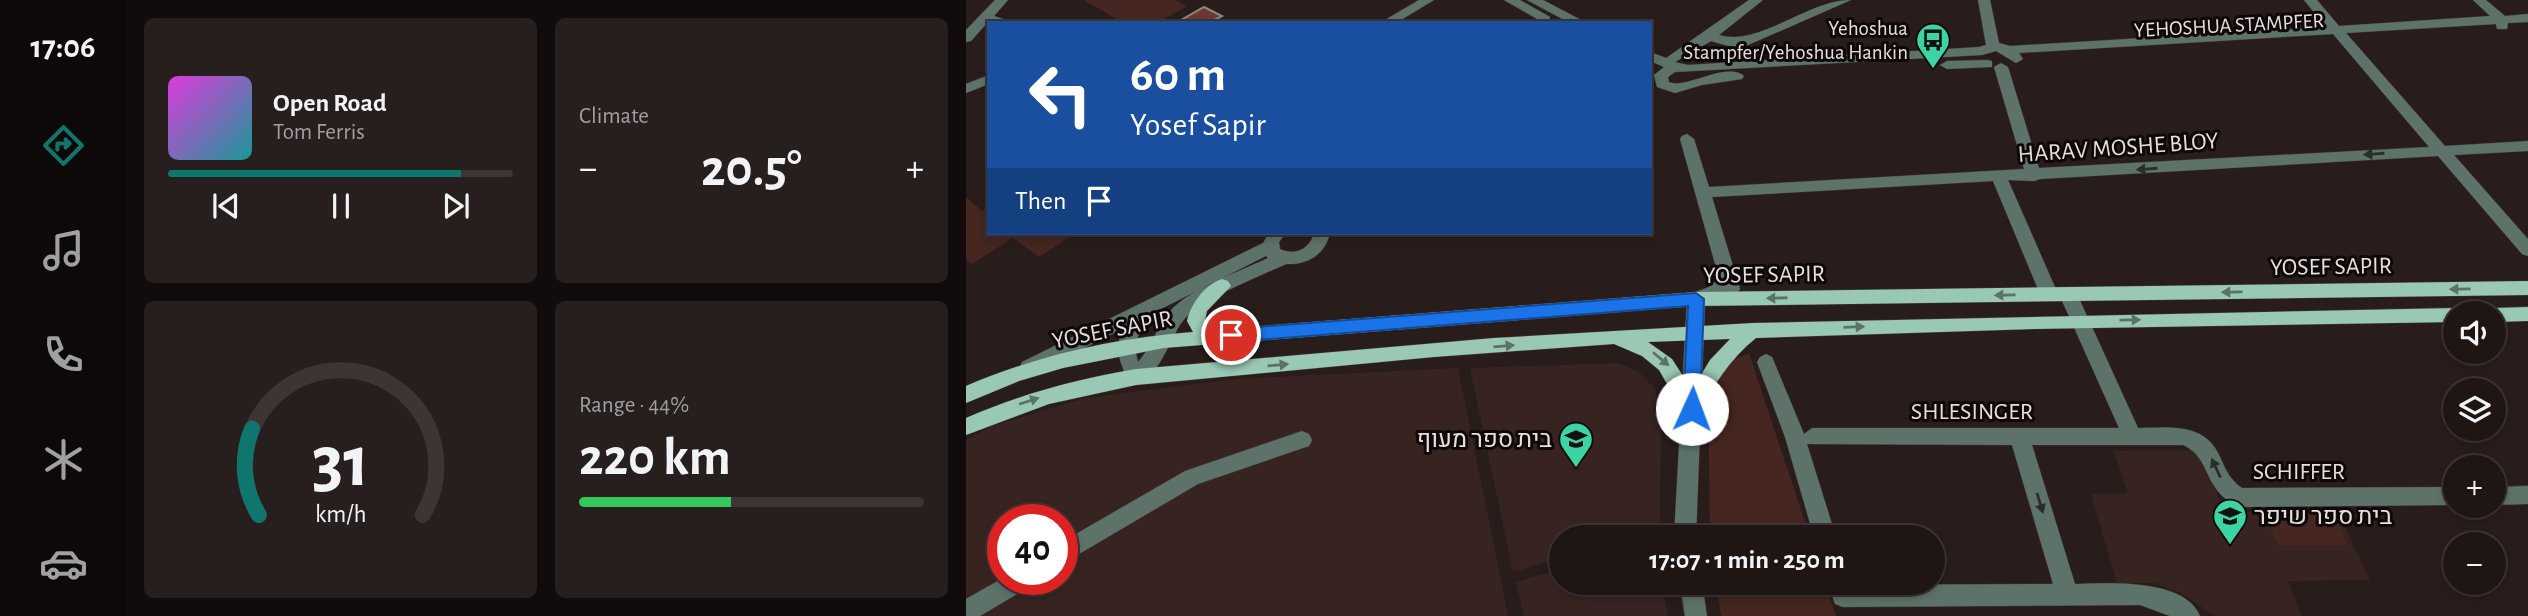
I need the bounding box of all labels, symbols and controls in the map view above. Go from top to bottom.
street label: YEHOSHUA STAMPFER [2133,10,2325,41]
place label: Yehoshua Stampfer/Yehoshua Hankin [1683,18,1908,63]
bus stop icon: Yehoshua Stampfer/Yehoshua Hankin [1914,21,1952,70]
text: 17:06 [31,31,95,63]
icon: left [1015,49,1106,140]
text: 60 m [1130,51,1226,100]
text: Open Road [273,90,387,116]
text: Climate [579,105,649,128]
text: Yosef Sapir [1130,109,1266,141]
icon: directions [39,121,88,170]
text: Tom Ferris [273,121,365,144]
street label: HARAV MOSHE BLOY [2017,129,2219,167]
text: 20.5° [701,143,802,195]
one-way arrow [2362,149,2384,160]
text: − [579,150,597,188]
text: + [906,150,924,188]
one-way arrow [2135,164,2157,175]
icon: arrive [1080,182,1118,220]
icon: previous [207,187,245,225]
icon: pause [322,187,360,225]
icon: next [437,187,475,225]
text: Then [1015,188,1066,214]
icon: music [39,226,88,275]
street label: YOSEF SAPIR [2270,254,2392,280]
street label: YOSEF SAPIR [1703,262,1825,288]
one-way arrow [2449,283,2471,295]
one-way arrow [2221,286,2243,298]
one-way arrow [1994,289,2016,301]
one-way arrow [1766,292,1788,304]
map controls [2443,301,2506,595]
button: sound [2443,301,2506,364]
pin [1201,305,1261,365]
street label: YOSEF SAPIR [1050,307,1174,353]
one-way arrow [2120,314,2142,326]
icon: arrive [1212,316,1250,354]
one-way arrow [1843,322,1865,333]
icon: phone [39,330,88,379]
one-way arrow [1494,340,1516,351]
one-way arrow [1652,352,1670,367]
one-way arrow [1267,359,1289,370]
position arrow [1655,372,1729,446]
button: layers [2443,378,2506,441]
text: Range · 44% [579,394,689,417]
one-way arrow [1019,395,1040,405]
street label: SHLESINGER [1911,400,2033,424]
school or university icon: בית ספר מעוף [1557,420,1595,469]
text: 31 [312,428,369,501]
place label: בית ספר מעוף [1417,428,1552,452]
text: 220 km [579,432,731,484]
icon: climate [39,435,88,484]
button: + [2443,455,2506,518]
one-way arrow [2210,457,2221,478]
street label: SCHIFFER [2253,460,2345,484]
one-way arrow [2035,493,2045,514]
school or university icon: בית ספר שיפר [2211,497,2249,546]
text: km/h [315,502,366,527]
speed limit sign: 40 [987,504,1078,595]
place label: בית ספר שיפר [2254,505,2392,529]
button: − [2443,532,2506,595]
icon: car [39,539,88,588]
text: 17:07 · 1 min · 250 m [1649,547,1845,573]

